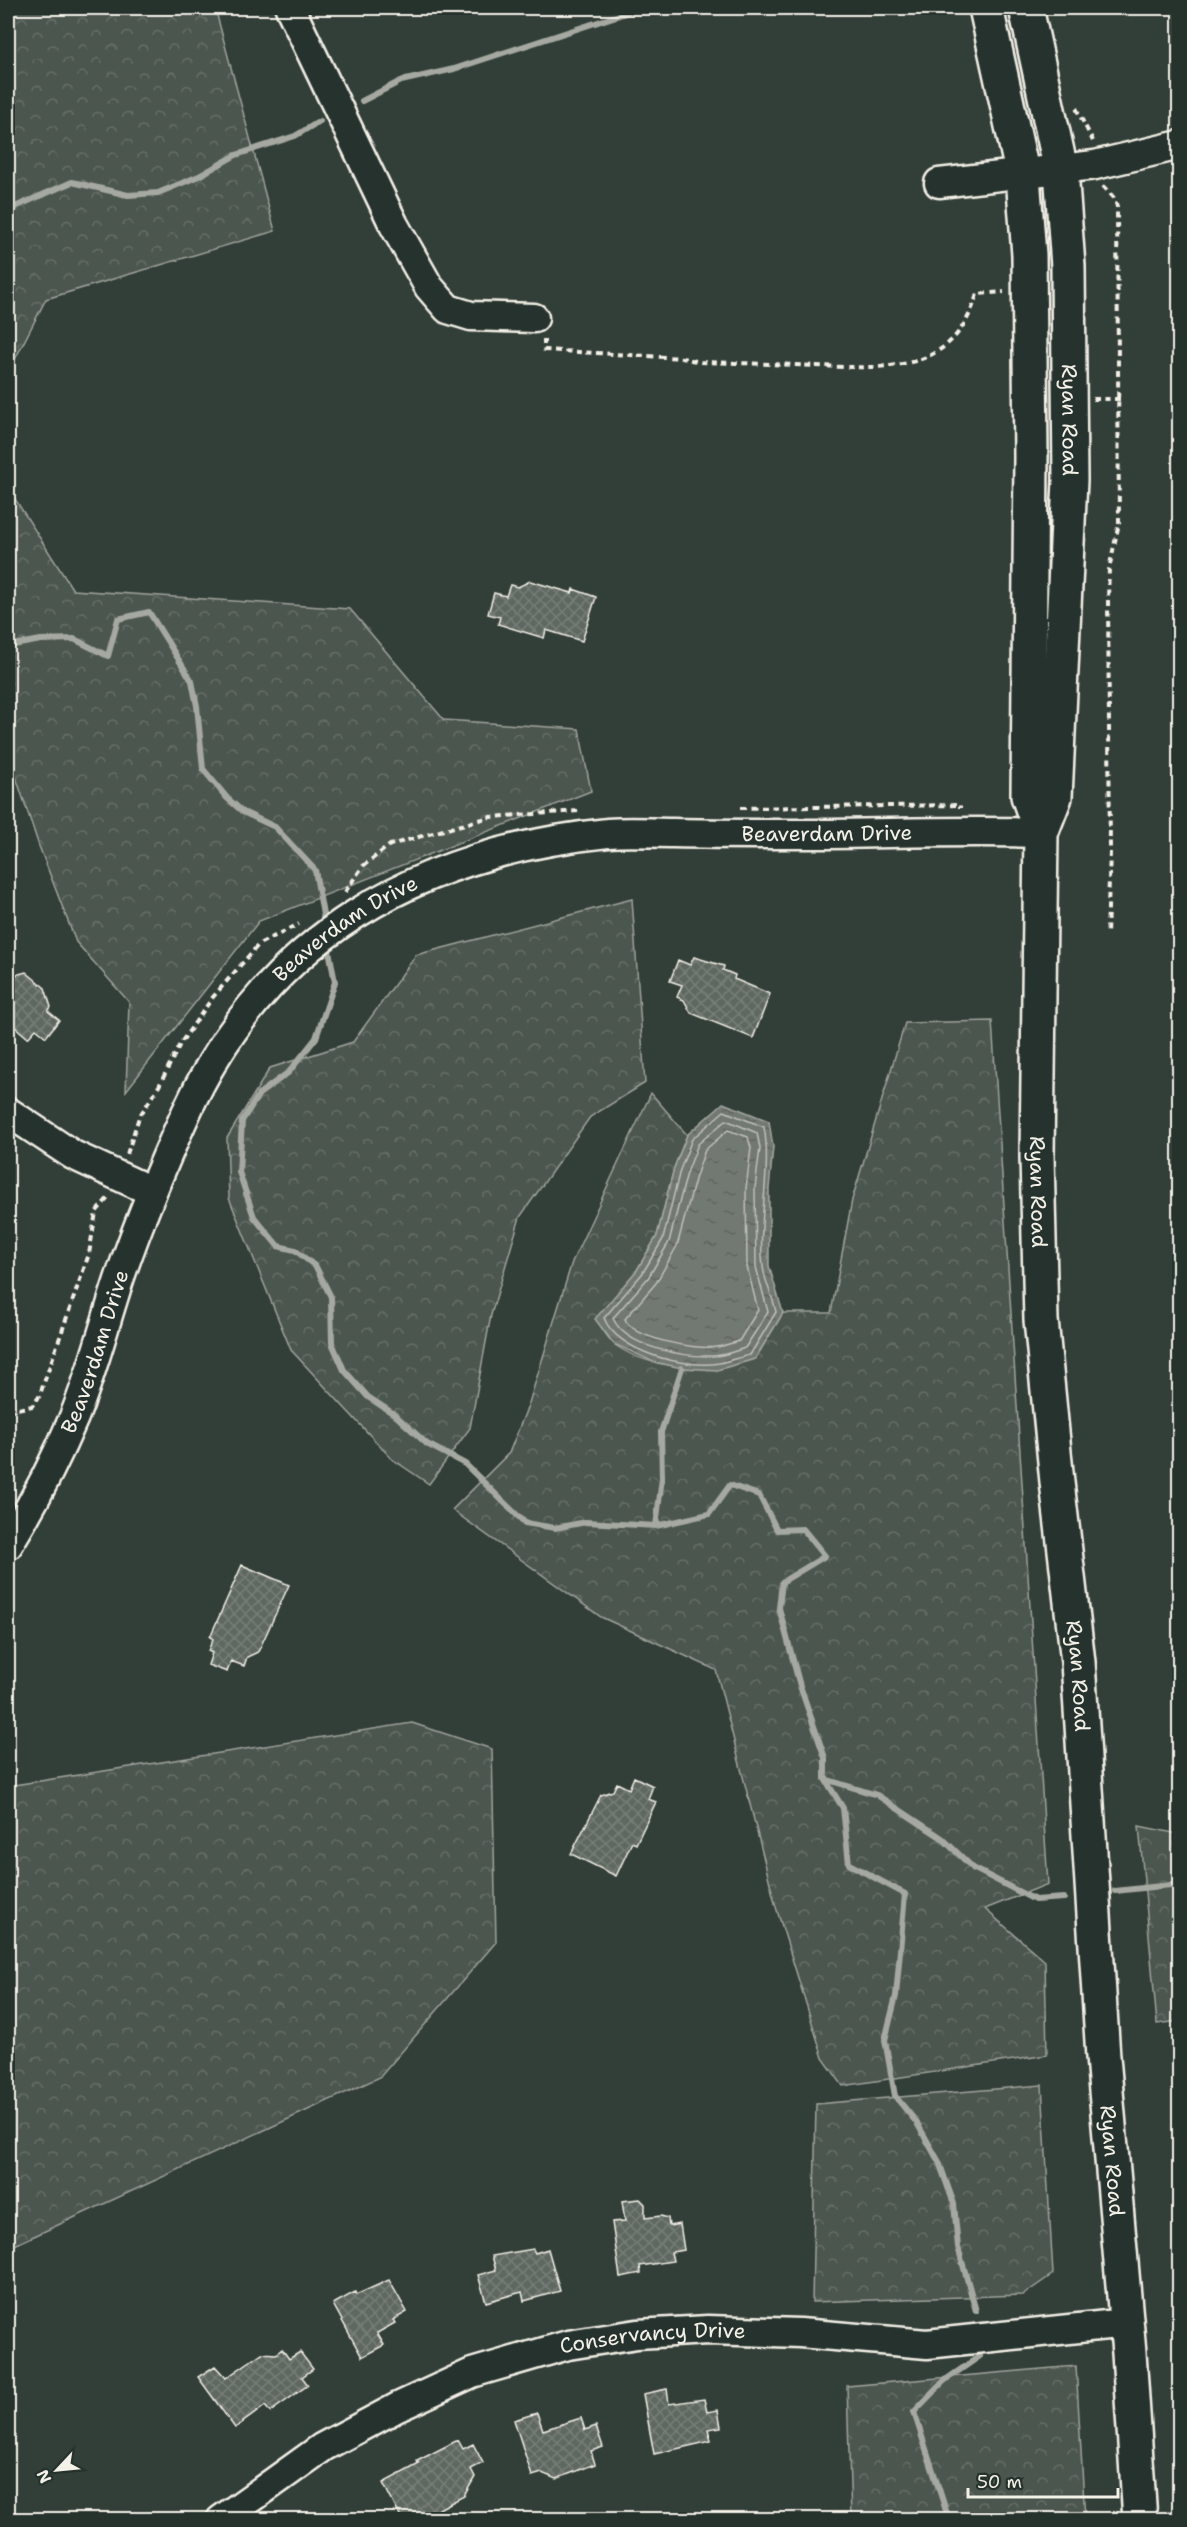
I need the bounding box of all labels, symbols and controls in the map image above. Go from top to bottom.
street label: Ryan Road [1055,364,1084,476]
street label: Beaverdam Drive [741,819,913,848]
street label: Beaverdam Drive [267,869,422,988]
street label: Ryan Road [1023,1136,1053,1248]
street label: Beaverdam Drive [55,1266,135,1438]
street label: Ryan Road [1059,1619,1096,1733]
street label: Ryan Road [1093,2104,1131,2218]
street label: Conservancy Drive [556,2316,746,2361]
north arrow [27,2440,87,2500]
scale bar [968,2461,1118,2499]
text: N [32,2466,56,2487]
text: 50 m [977,2470,1022,2494]

